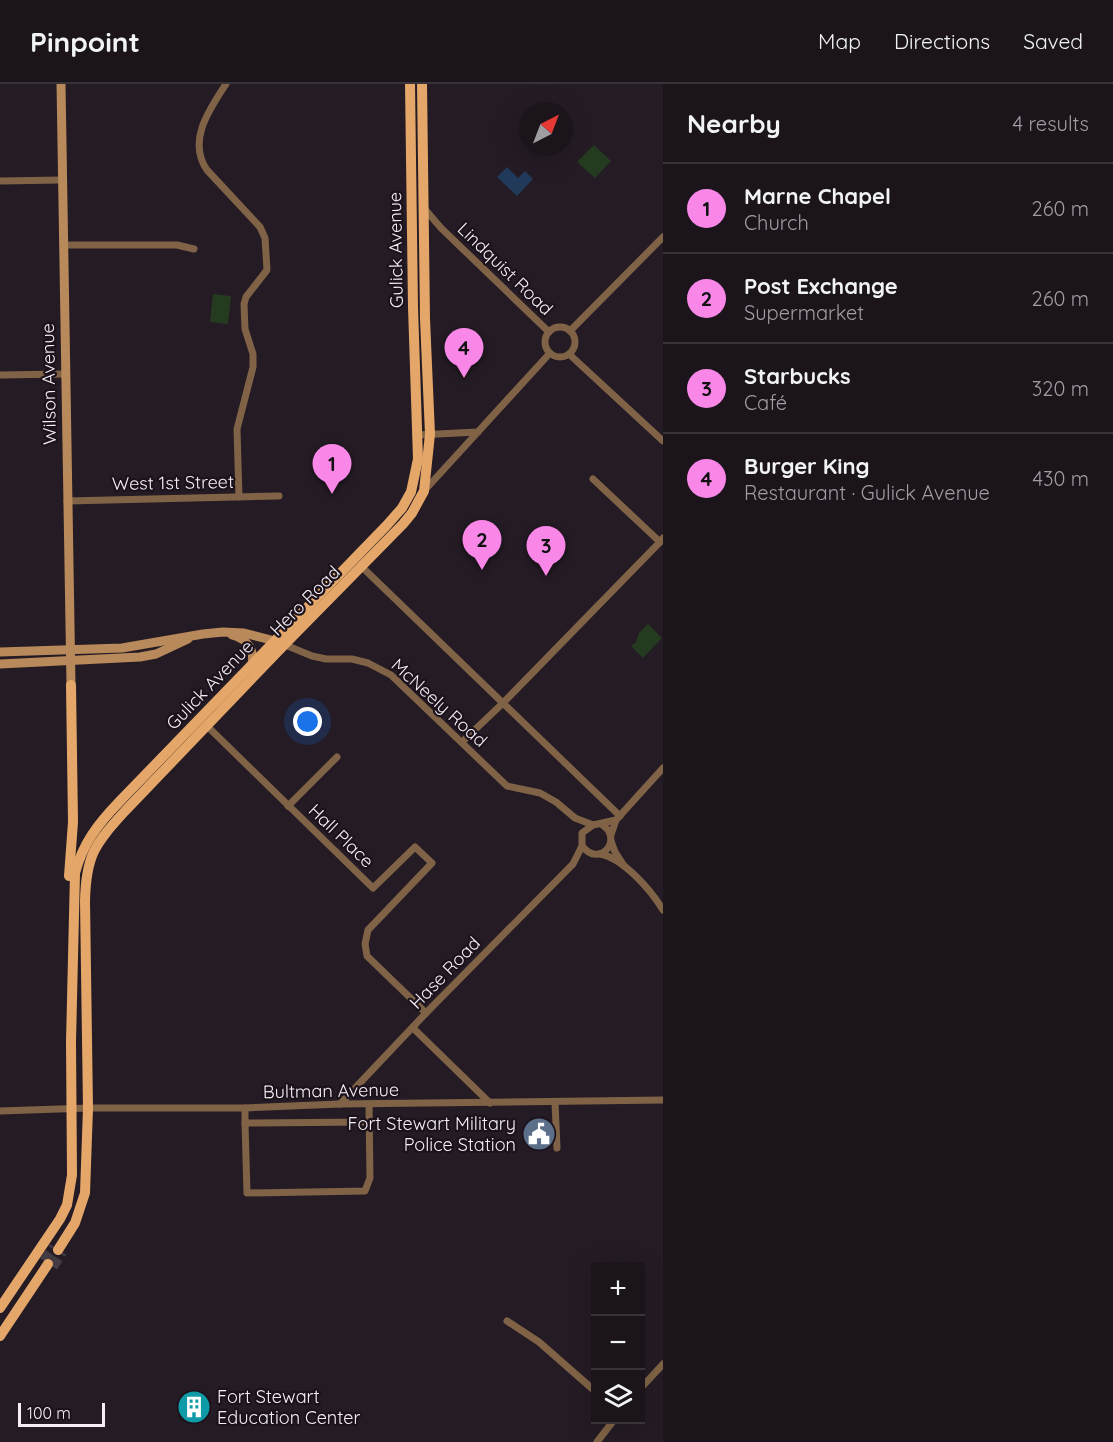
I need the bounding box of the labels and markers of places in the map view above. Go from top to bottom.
pin: 4 [444,328,484,378]
pin: 1 [312,444,352,494]
pin: 2 [462,520,502,570]
pin: 3 [526,526,566,576]
place label: Fort Stewart Military Police Station [348,1112,516,1156]
public building icon: Fort Stewart Military Police Station [521,1116,557,1152]
place label: Fort Stewart Education Center [217,1385,360,1429]
building icon: Fort Stewart Education Center [176,1389,212,1425]

